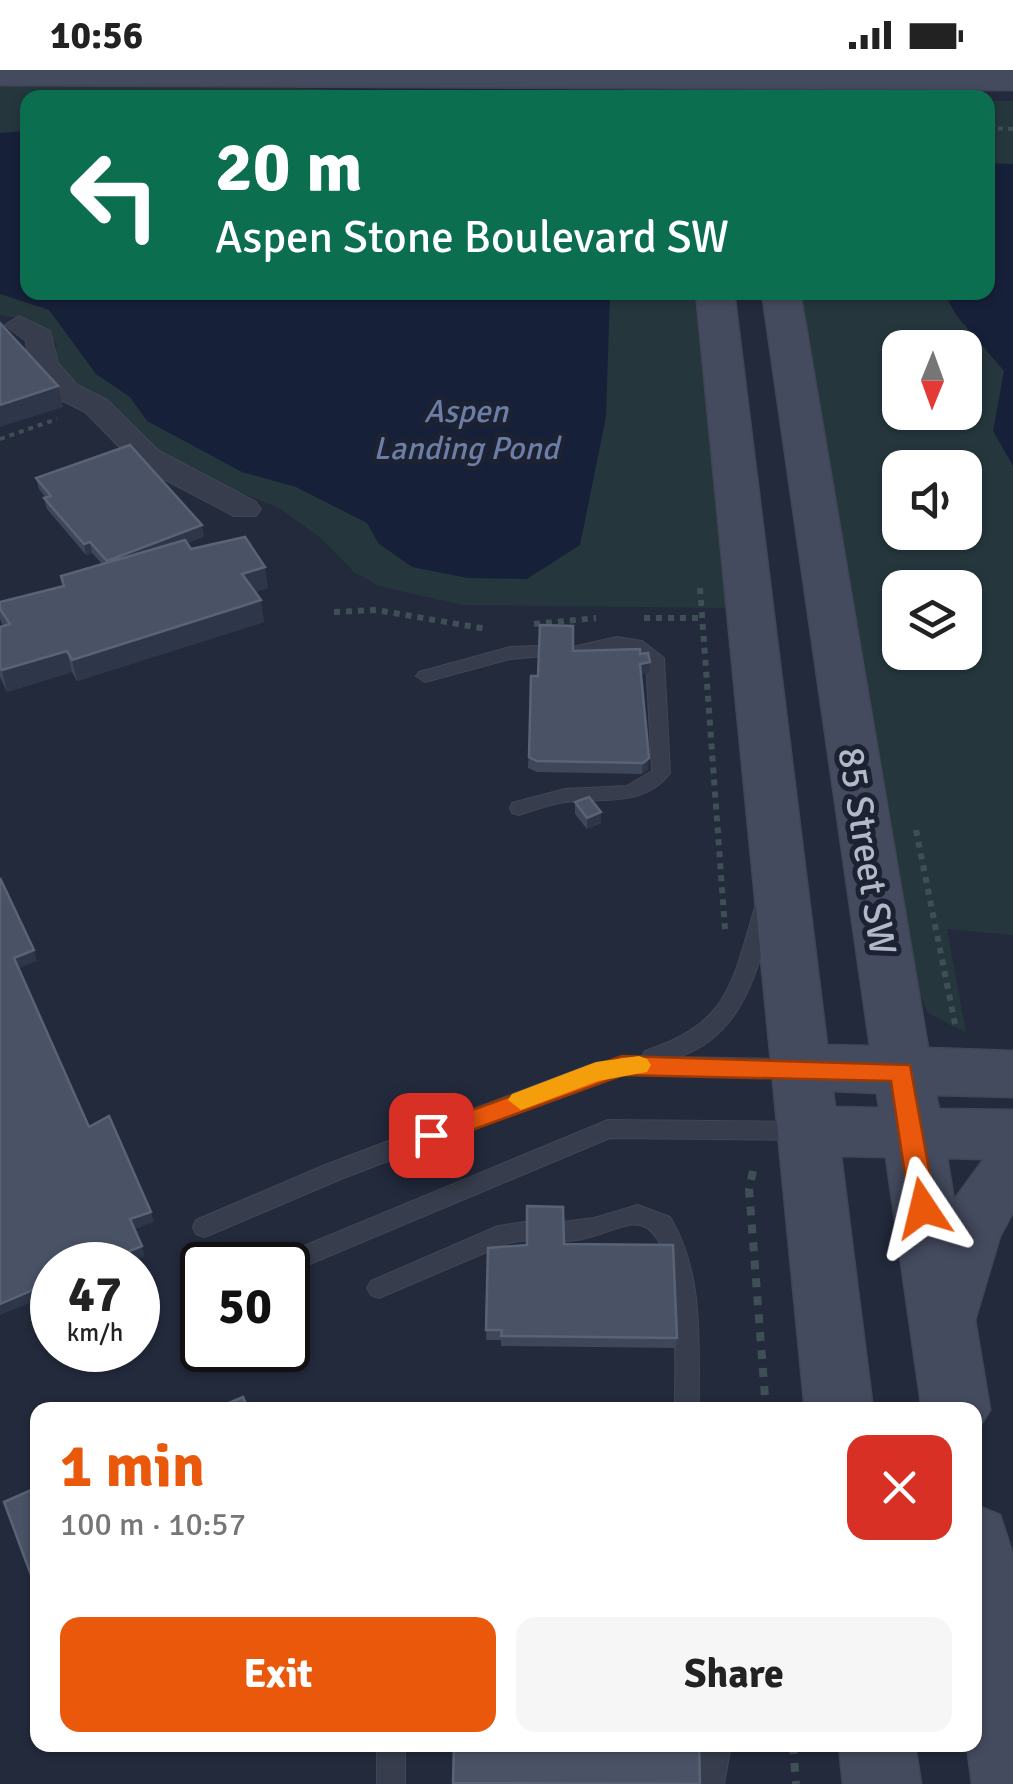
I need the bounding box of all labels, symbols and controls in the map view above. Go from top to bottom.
text: 10:56 [50,12,143,59]
text: 20 m [215,124,363,210]
icon: left [50,130,180,260]
text: Aspen Stone Boulevard SW [215,210,729,265]
north arrow [882,330,982,430]
map controls [882,330,982,670]
water label: Aspen Landing Pond [373,392,563,468]
button: sound [882,450,982,550]
button: layers [882,570,982,670]
street label: 85 Street SW [827,744,907,958]
pin [389,1093,474,1178]
icon: arrive [404,1108,459,1163]
position arrow [871,1156,975,1260]
speed limit sign: 50 [180,1242,310,1372]
text: 47 [68,1264,122,1326]
text: km/h [67,1317,123,1348]
text: 1 min [60,1430,205,1504]
button: close [847,1435,952,1540]
text: 100 m · 10:57 [60,1505,246,1544]
button: Exit [60,1617,496,1732]
button: Share [516,1617,952,1732]

